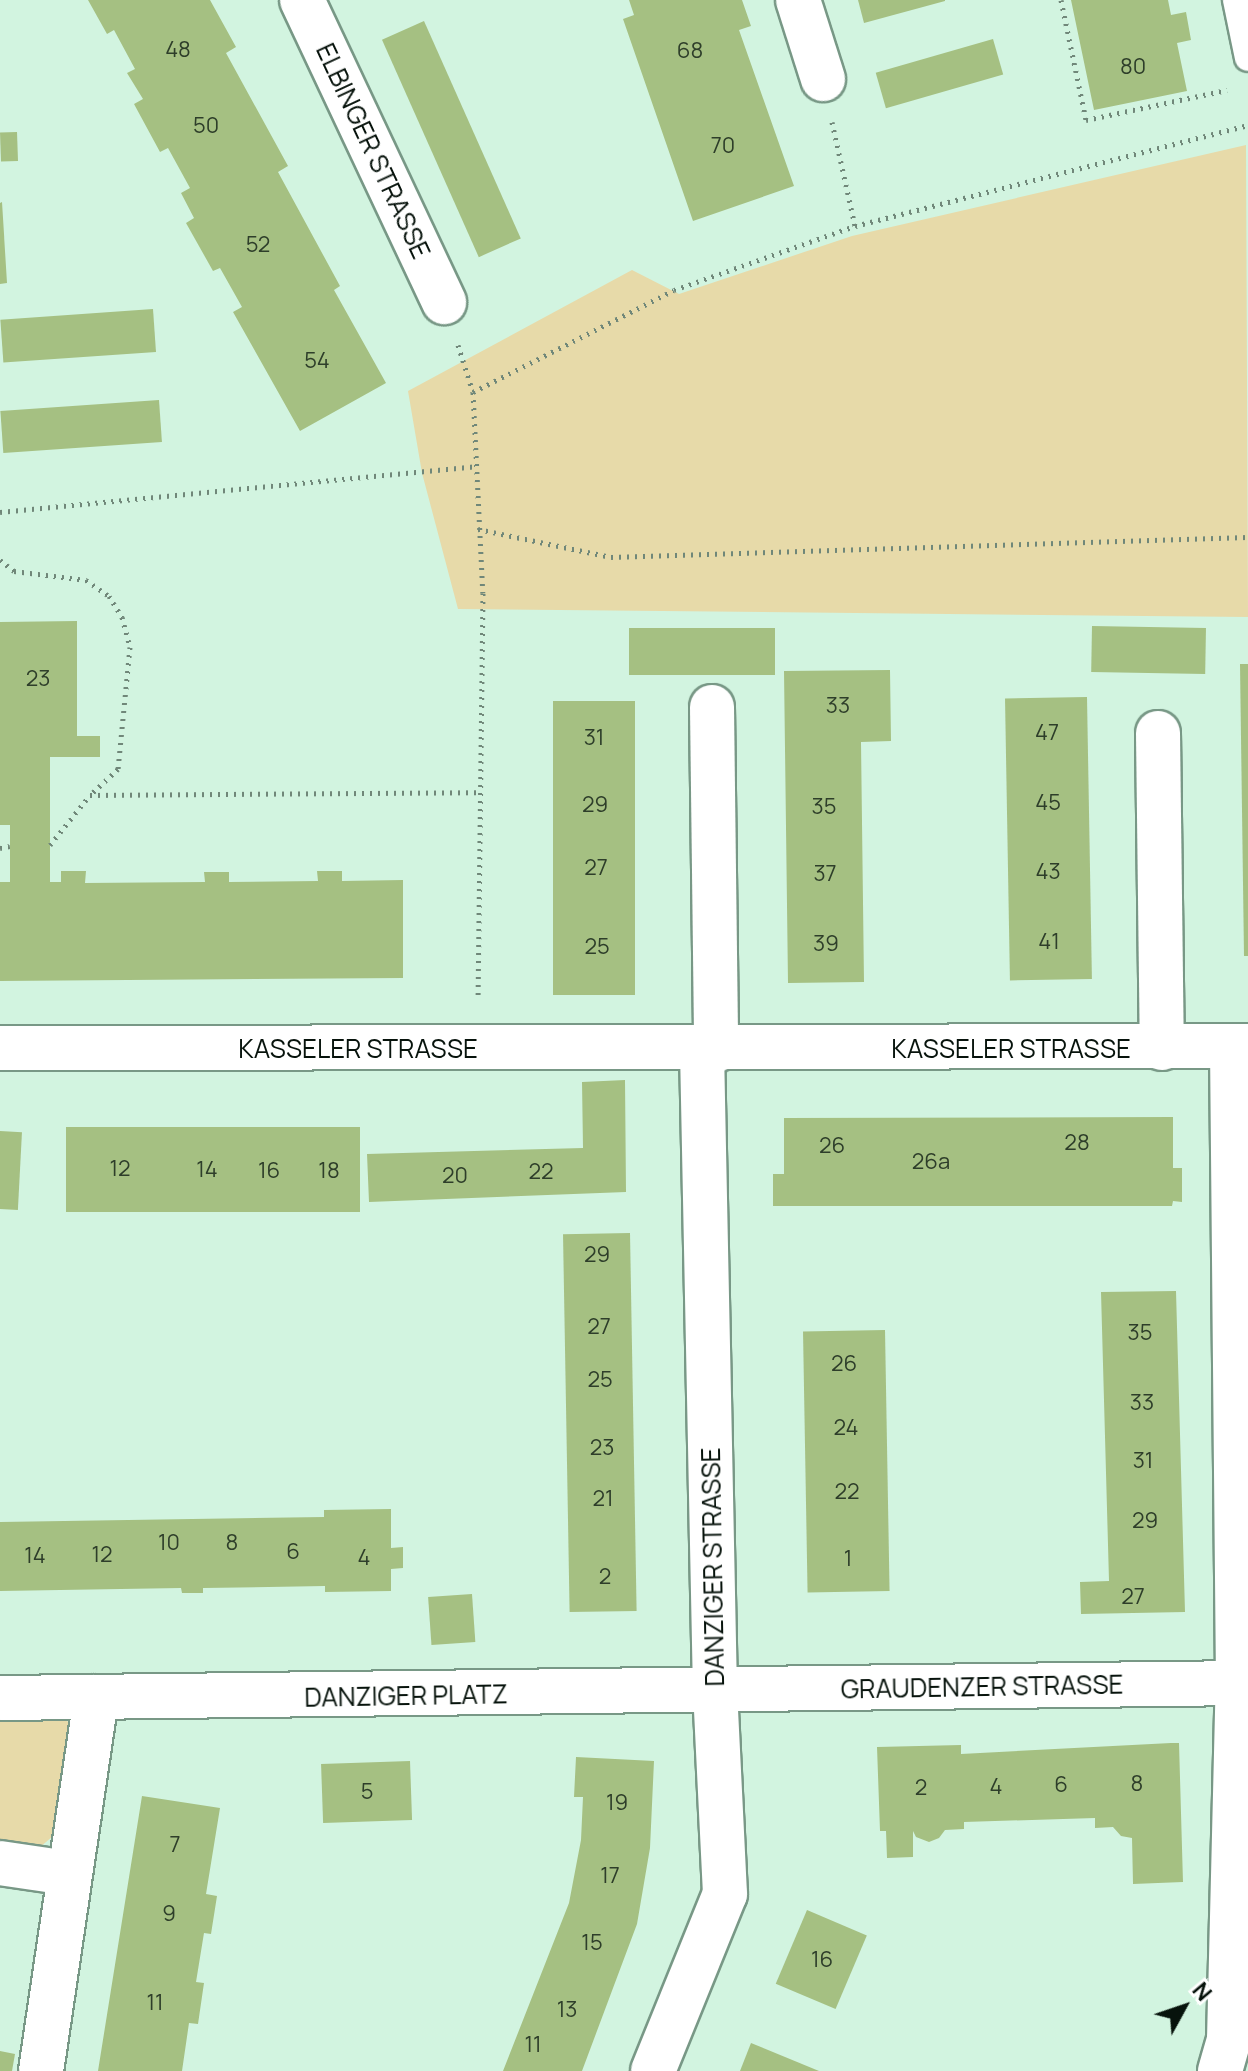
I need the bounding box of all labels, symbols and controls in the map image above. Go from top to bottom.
house number: 48 [165,37,191,63]
street label: ELBINGER STRASSE [309,38,437,264]
house number: 68 [677,38,703,64]
house number: 80 [1120,54,1146,80]
house number: 50 [193,113,219,139]
house number: 70 [711,133,735,159]
house number: 52 [246,232,270,258]
house number: 54 [304,348,330,374]
house number: 23 [26,666,50,692]
house number: 33 [826,693,850,719]
house number: 47 [1035,720,1059,746]
house number: 31 [584,725,604,751]
house number: 45 [1035,790,1061,816]
house number: 29 [582,792,608,818]
house number: 35 [812,794,836,820]
house number: 27 [584,855,608,881]
house number: 43 [1035,859,1061,885]
house number: 37 [813,861,837,887]
house number: 41 [1038,929,1060,955]
house number: 39 [813,931,839,957]
house number: 25 [584,934,610,960]
street label: KASSELER STRASSE [238,1033,478,1065]
street label: KASSELER STRASSE [891,1033,1131,1065]
house number: 28 [1064,1130,1090,1156]
house number: 26 [819,1133,845,1159]
house number: 26a [912,1149,950,1175]
house number: 12 [109,1156,131,1182]
house number: 14 [196,1157,218,1183]
house number: 16 [258,1158,280,1184]
house number: 18 [318,1158,340,1184]
house number: 22 [528,1159,554,1185]
house number: 20 [442,1163,468,1189]
house number: 29 [584,1242,610,1268]
house number: 27 [587,1314,611,1340]
house number: 35 [1128,1320,1152,1346]
house number: 26 [831,1351,857,1377]
house number: 25 [587,1367,613,1393]
house number: 33 [1130,1390,1154,1416]
house number: 24 [833,1415,859,1441]
house number: 23 [590,1435,614,1461]
street label: DANZIGER STRASSE [695,1447,731,1687]
house number: 31 [1133,1448,1153,1474]
house number: 22 [834,1479,860,1505]
house number: 21 [592,1486,614,1512]
house number: 29 [1132,1508,1158,1534]
house number: 10 [158,1530,180,1556]
house number: 8 [226,1530,238,1556]
house number: 6 [286,1539,300,1565]
house number: 12 [91,1542,113,1568]
house number: 14 [24,1543,46,1569]
house number: 4 [358,1545,370,1571]
house number: 1 [844,1546,852,1572]
house number: 2 [599,1564,611,1590]
house number: 27 [1121,1584,1145,1610]
street label: GRAUDENZER STRASSE [840,1669,1124,1705]
street label: DANZIGER PLATZ [304,1679,508,1713]
house number: 8 [1131,1771,1143,1797]
house number: 6 [1054,1772,1068,1798]
house number: 4 [990,1774,1002,1800]
house number: 2 [915,1775,927,1801]
house number: 5 [361,1779,373,1805]
house number: 19 [606,1790,628,1816]
house number: 7 [169,1832,181,1858]
house number: 17 [600,1863,620,1889]
house number: 9 [162,1901,176,1927]
house number: 15 [581,1930,603,1956]
house number: 16 [811,1947,833,1973]
north arrow [1144,1967,1224,2047]
text: N [1186,1976,1219,2007]
house number: 11 [146,1990,164,2016]
house number: 13 [557,1997,577,2023]
house number: 11 [524,2032,542,2058]

